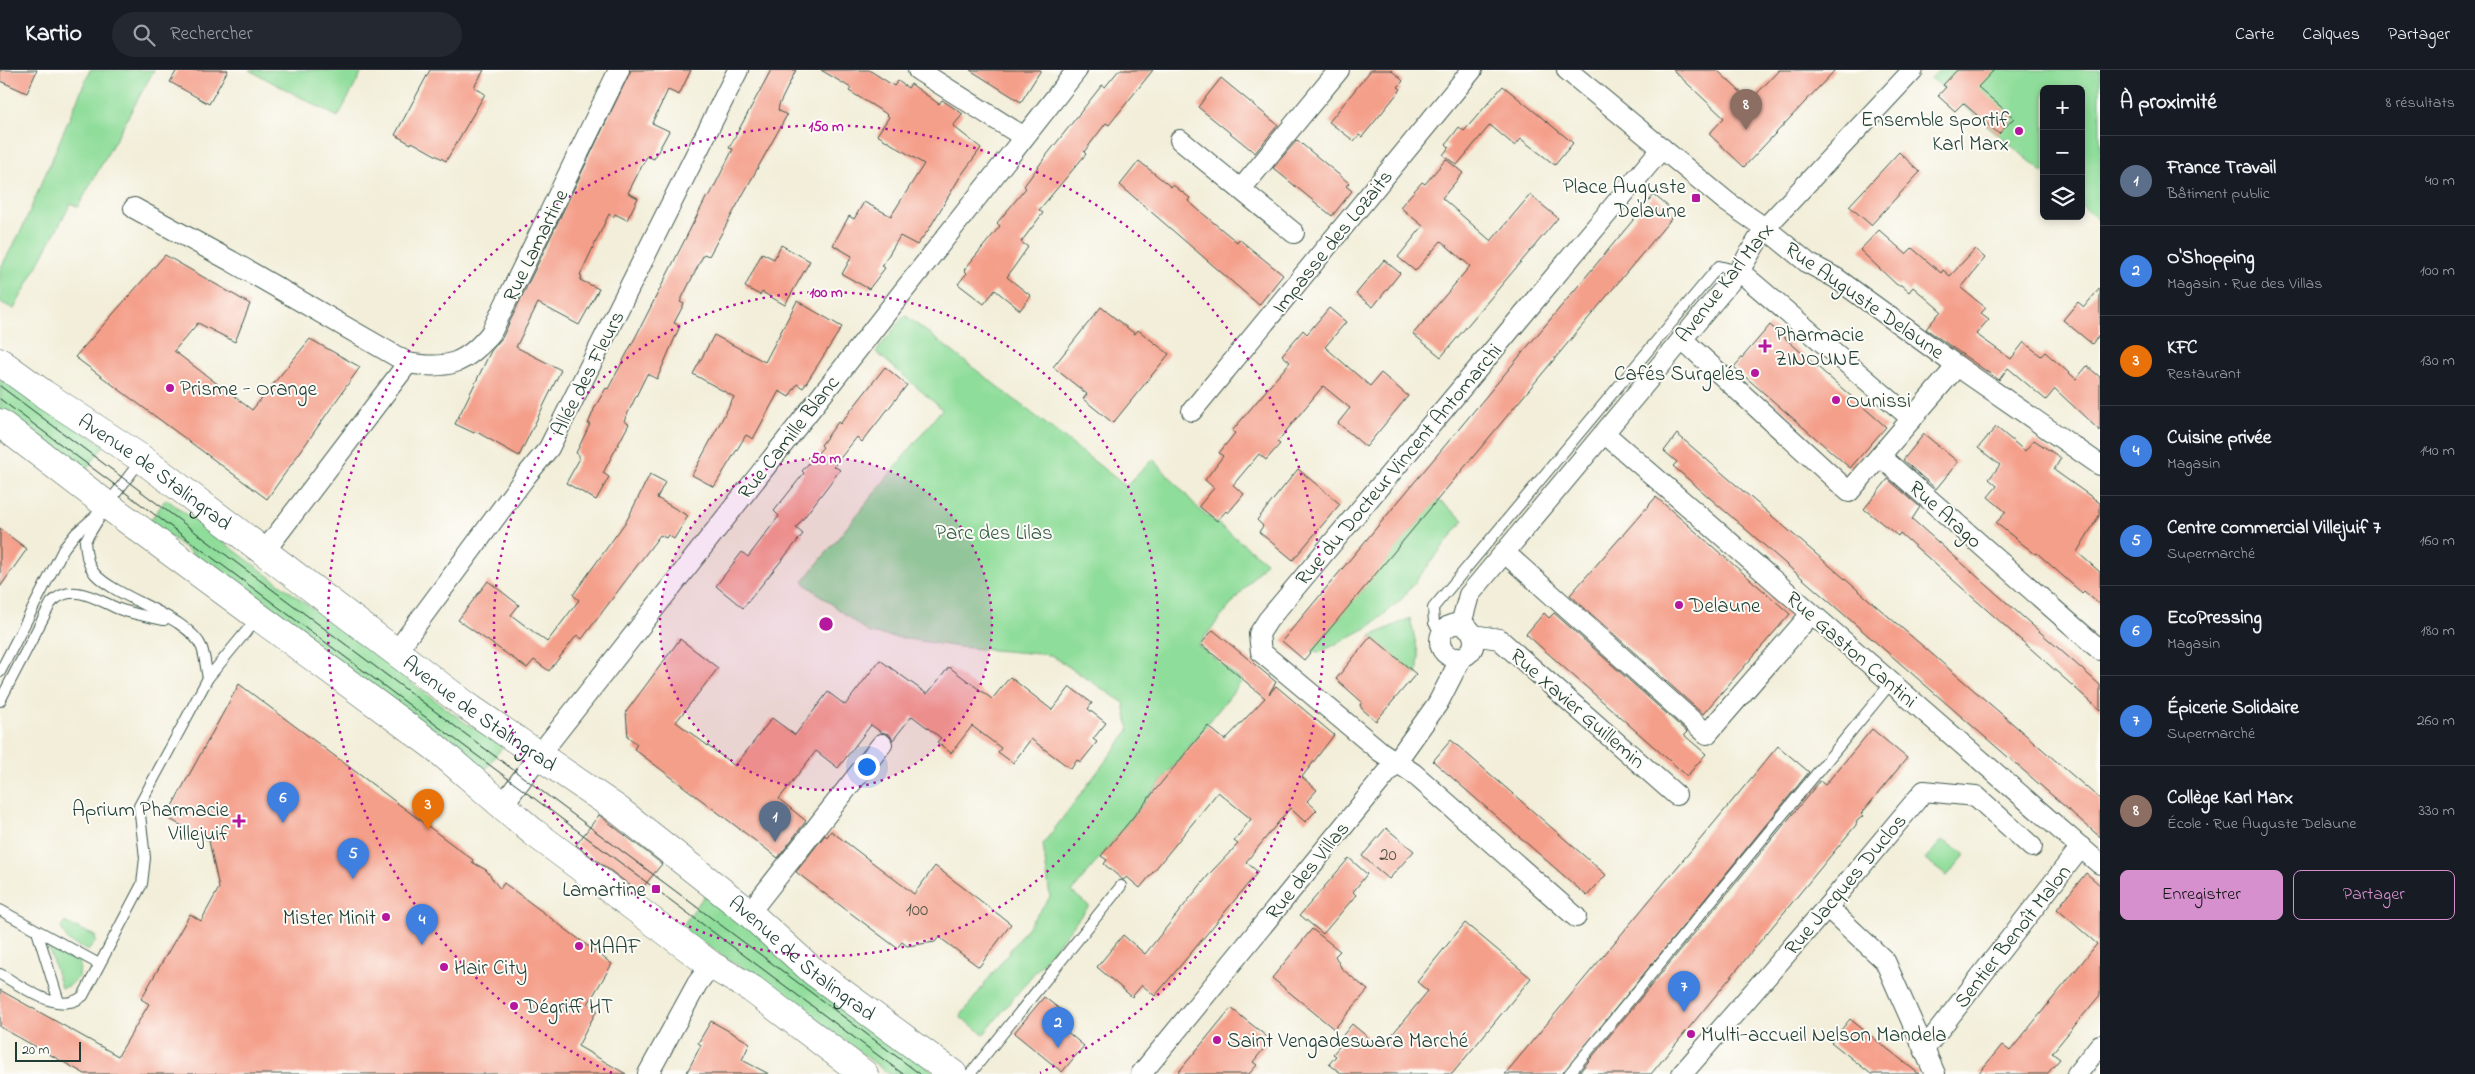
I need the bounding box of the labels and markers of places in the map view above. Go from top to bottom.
pin: 8 [1730,89,1762,130]
place label: Ensemble sportif Karl Marx [1861,106,2009,160]
marker: Ensemble sportif Karl Marx [2013,125,2025,137]
place label: Place Auguste Delaune [1563,173,1687,227]
marker: Place Auguste Delaune [1690,192,1702,204]
place label: Pharmacie ZINOUNE [1775,321,1864,375]
marker: Pharmacie ZINOUNE [1759,340,1771,352]
place label: Cafés Surgelés [1614,360,1745,392]
marker: Cafés Surgelés [1749,367,1761,379]
place label: Prisme - Orange [180,375,317,407]
marker: Prisme - Orange [164,382,176,394]
place label: Ounissi [1846,387,1911,417]
marker: Ounissi [1830,394,1842,406]
place label: Delaune [1688,592,1761,622]
marker: Delaune [1673,599,1685,611]
centre of rings [817,615,835,633]
pin: 6 [267,782,299,823]
pin: 3 [412,789,444,830]
place label: Aprium Pharmacie Villejuif [72,796,230,850]
pin: 1 [759,801,791,842]
marker: Aprium Pharmacie Villejuif [233,815,245,827]
pin: 5 [337,838,369,879]
place label: Lamartine [562,876,647,906]
marker: Lamartine [650,883,662,895]
place label: Mister Minit [283,904,376,934]
pin: 4 [406,904,438,945]
marker: Mister Minit [380,911,392,923]
place label: MAAF [589,933,642,963]
marker: MAAF [573,940,585,952]
place label: Hair City [454,954,527,986]
marker: Hair City [438,961,450,973]
pin: 7 [1668,971,1700,1012]
place label: Dégriff HT [523,993,613,1025]
marker: Dégriff HT [508,1000,520,1012]
pin: 2 [1042,1007,1074,1048]
place label: Multi-accueil Nelson Mandela [1701,1021,1947,1051]
place label: Saint Vengadeswara Marché [1227,1027,1469,1059]
marker: Multi-accueil Nelson Mandela [1685,1028,1697,1040]
marker: Saint Vengadeswara Marché [1211,1034,1223,1046]

